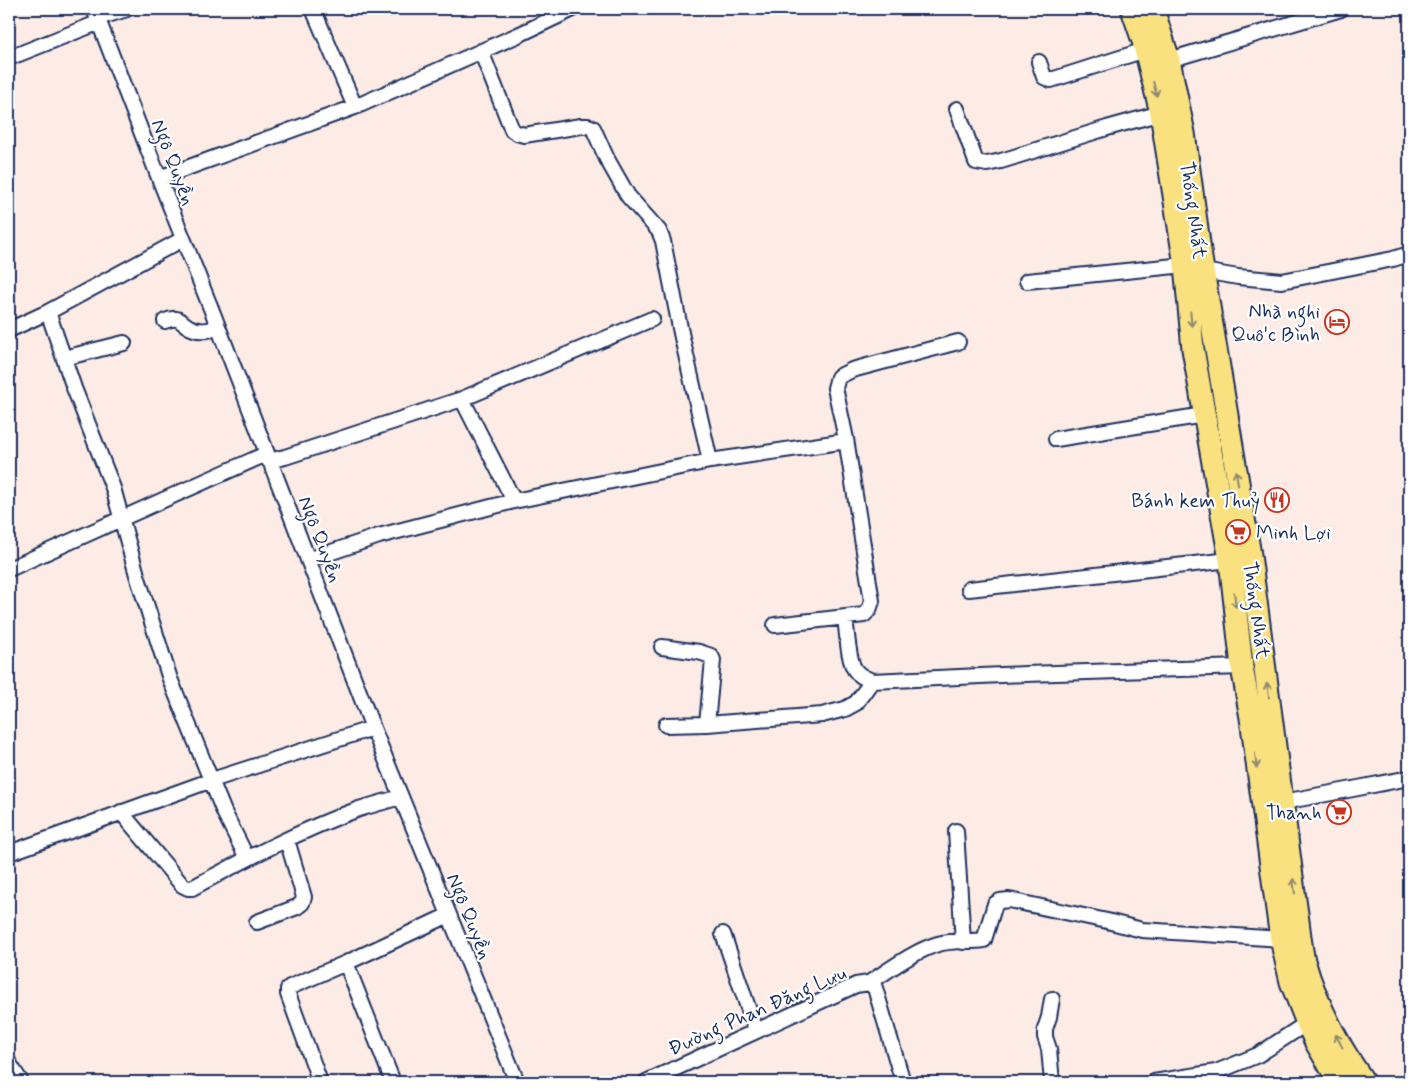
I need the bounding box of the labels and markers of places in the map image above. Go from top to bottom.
place label: Nhà nghi Quô'c Bình [1231,299,1320,349]
hotel icon: Nhà nghi Quô'c Bình [1324,309,1350,335]
restaurant icon: Bánh kem Thuỷ [1264,487,1290,513]
place label: Bánh kem Thuỷ [1131,488,1260,515]
supermarket icon: Minh Lợi [1225,519,1251,545]
place label: Minh Lợi [1256,520,1331,547]
supermarket icon: Thanh [1326,799,1352,825]
place label: Thanh [1266,800,1322,827]

